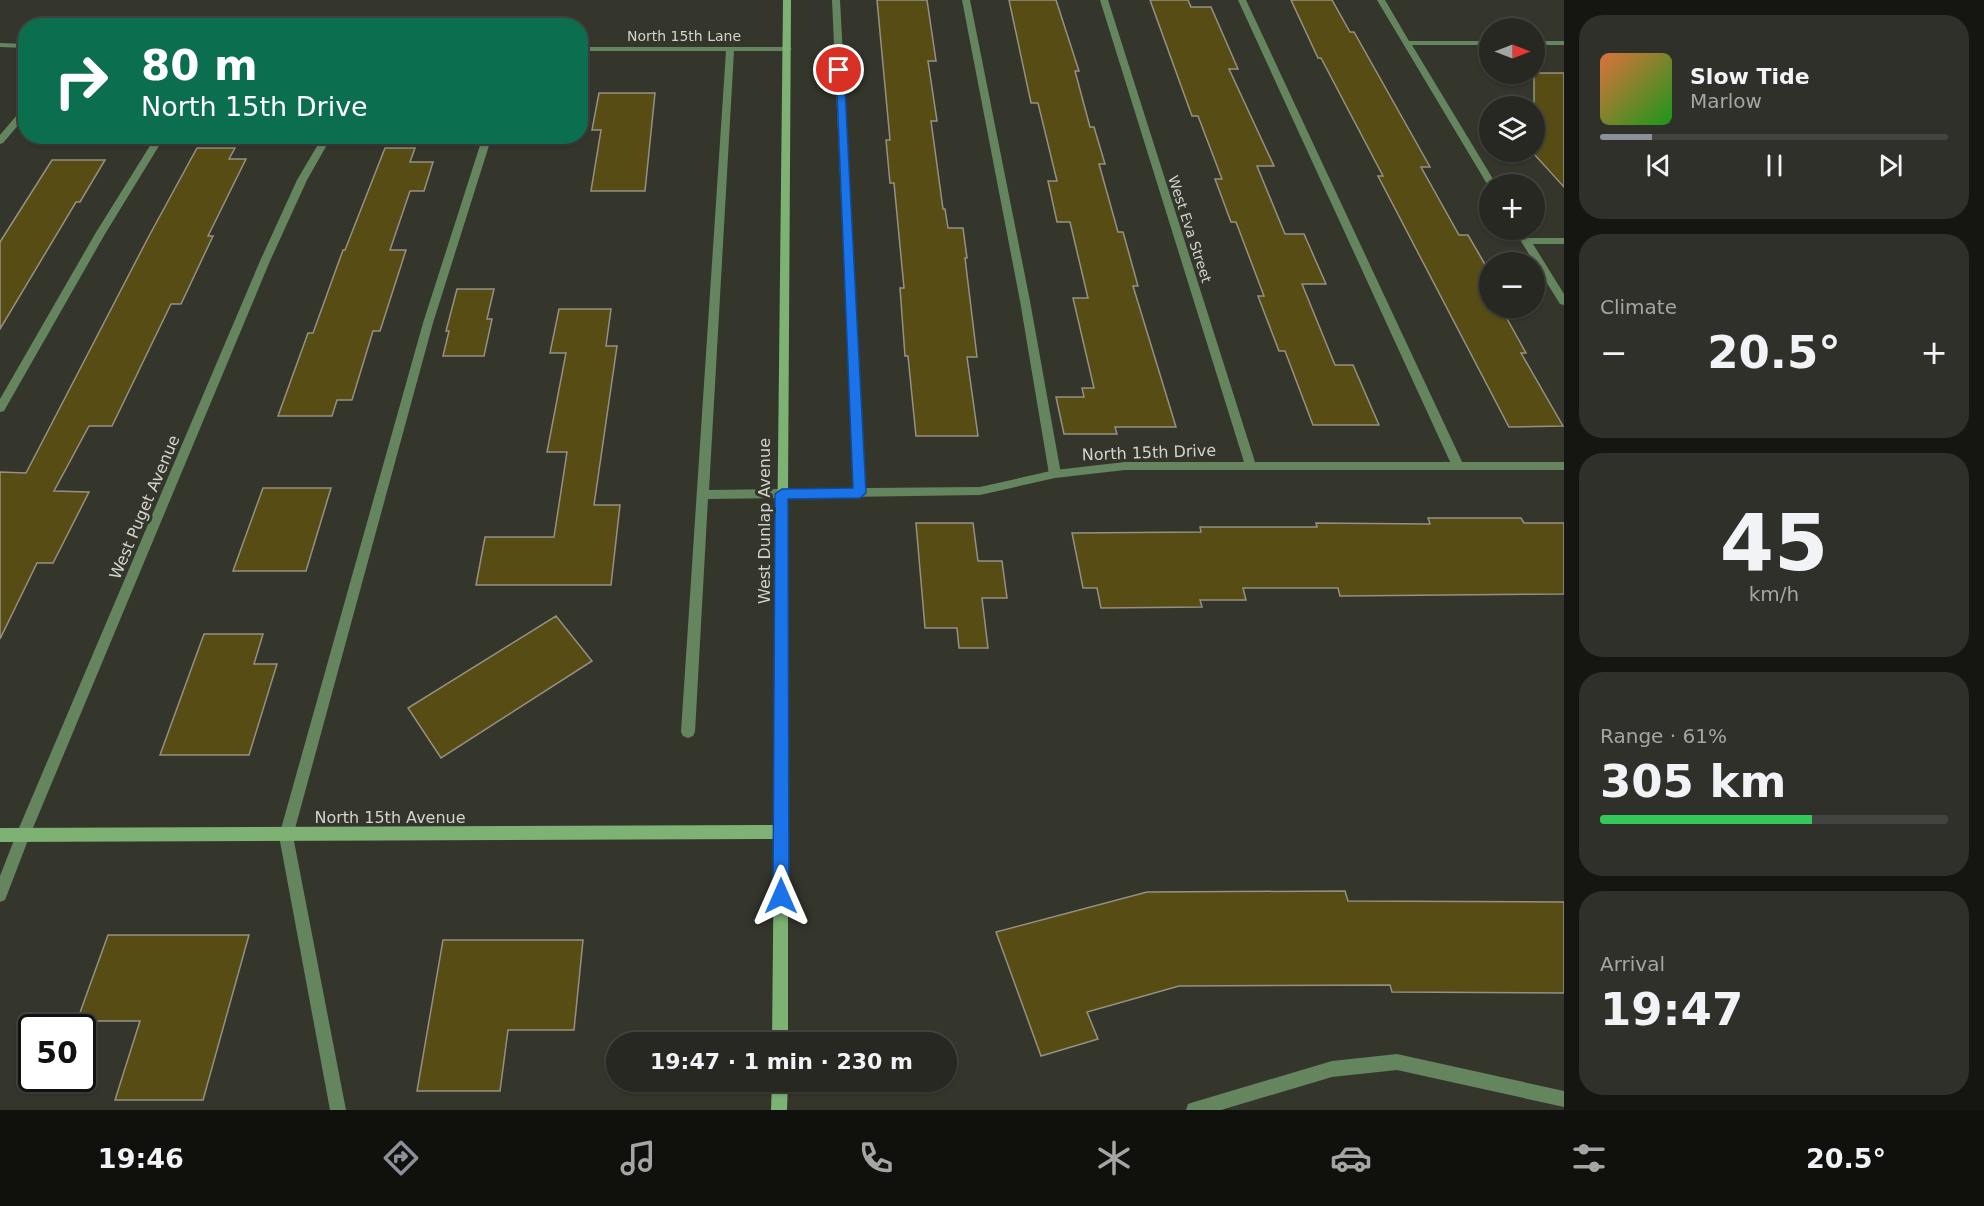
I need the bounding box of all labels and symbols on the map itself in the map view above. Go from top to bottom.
north arrow [1479,18,1545,84]
street label: North 15th Lane [627,28,741,44]
pin [813,44,864,95]
street label: West Eva Street [1165,173,1215,285]
street label: West Puget Avenue [105,432,183,582]
street label: West Dunlap Avenue [755,438,774,604]
street label: North 15th Drive [1082,441,1216,464]
street label: North 15th Avenue [314,808,466,827]
position arrow [749,864,813,928]
speed limit sign: 50 [18,1014,96,1092]

